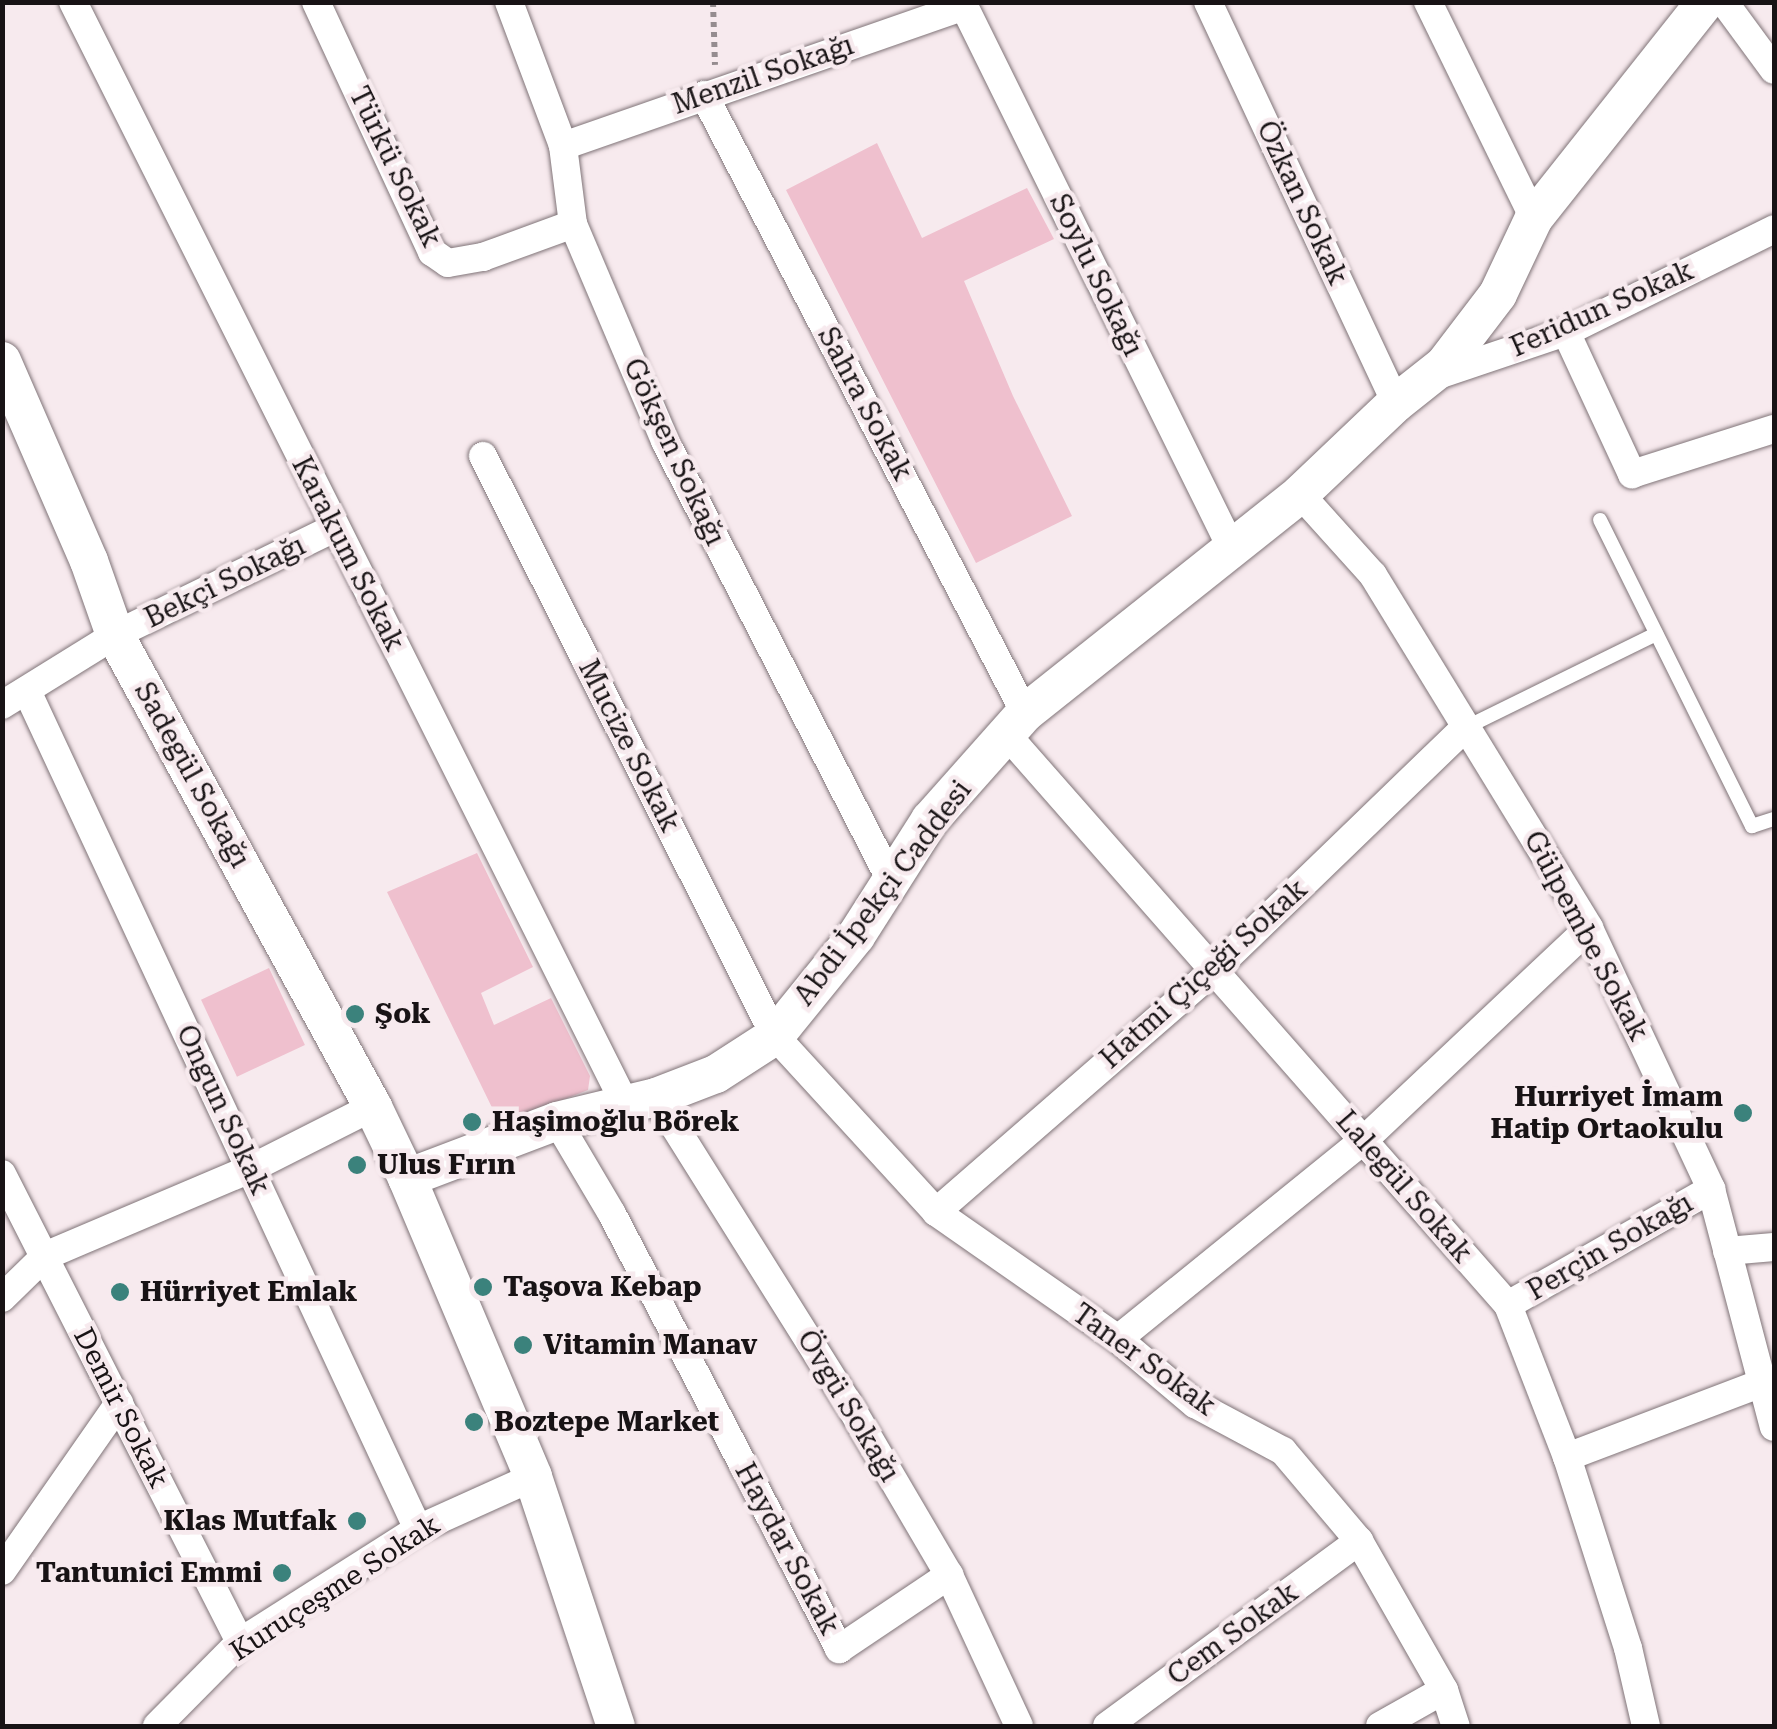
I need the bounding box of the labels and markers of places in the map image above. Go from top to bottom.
place label: Şok [375,997,431,1031]
marker: Şok [344,1003,366,1025]
place label: Hurriyet İmam Hatip Ortaokulu [1491,1080,1723,1146]
marker: Hurriyet İmam Hatip Ortaokulu [1732,1102,1754,1124]
place label: Haşimoğlu Börek [492,1105,739,1139]
marker: Haşimoğlu Börek [461,1111,483,1133]
place label: Ulus Fırın [377,1148,516,1182]
marker: Ulus Fırın [346,1154,368,1176]
place label: Taşova Kebap [503,1270,702,1304]
place label: Hürriyet Emlak [140,1275,357,1309]
marker: Taşova Kebap [472,1276,494,1298]
marker: Hürriyet Emlak [109,1281,131,1303]
place label: Vitamin Manav [543,1328,757,1362]
marker: Vitamin Manav [512,1334,534,1356]
place label: Boztepe Market [494,1405,719,1439]
marker: Boztepe Market [463,1411,485,1433]
place label: Klas Mutfak [163,1504,337,1538]
marker: Klas Mutfak [346,1510,368,1532]
place label: Tantunici Emmi [36,1556,262,1590]
marker: Tantunici Emmi [271,1562,293,1584]

